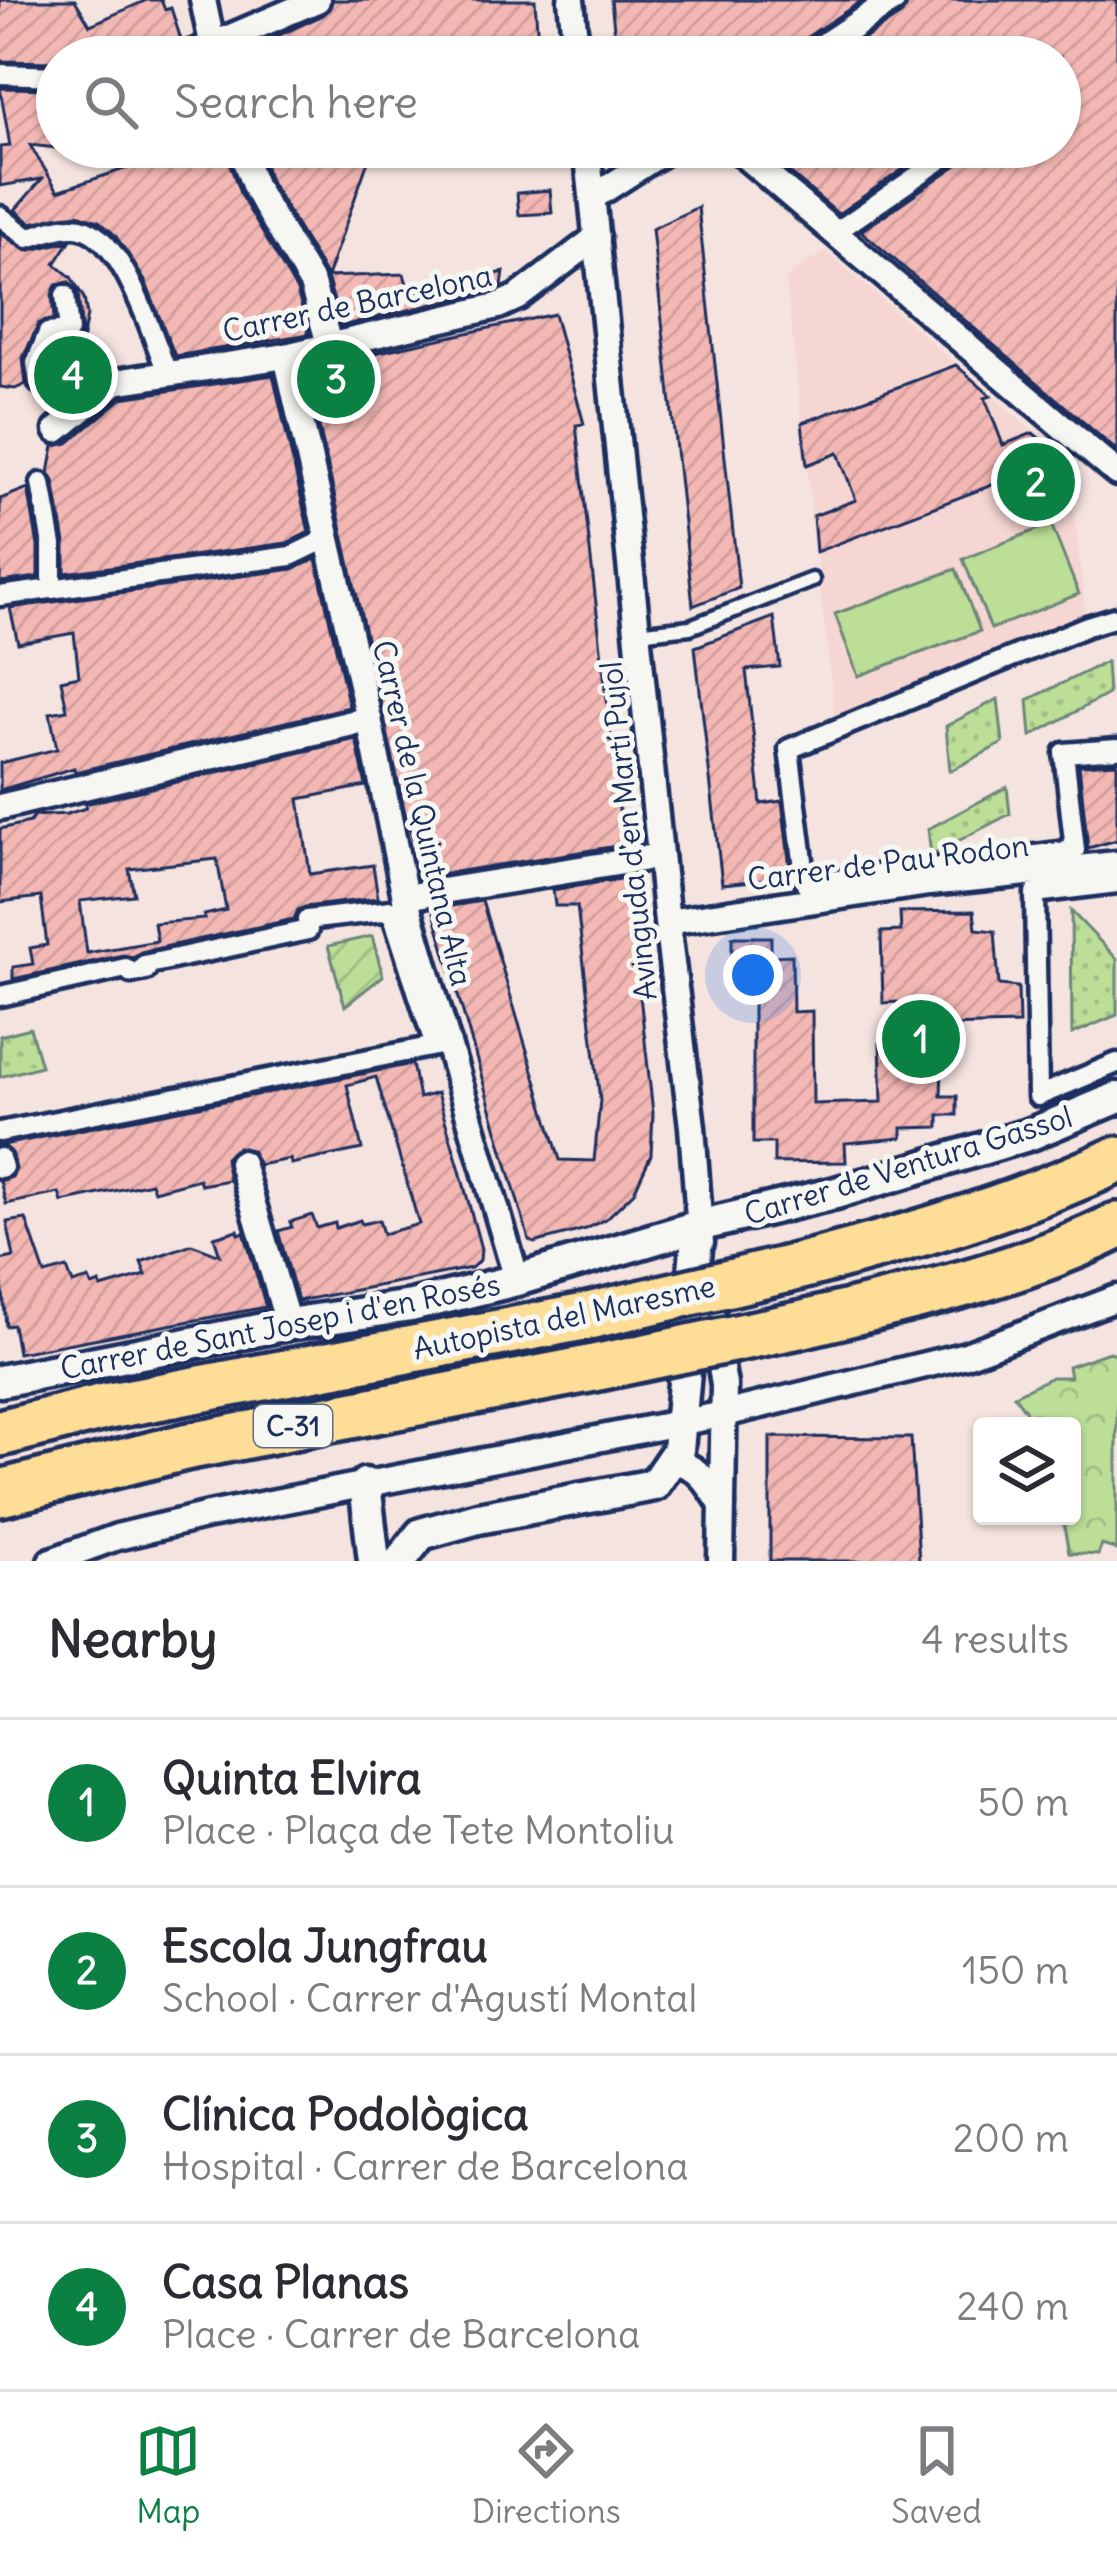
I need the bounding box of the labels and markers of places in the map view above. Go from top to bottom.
pin: 4 [34,330,112,420]
pin: 3 [297,334,375,424]
pin: 2 [997,437,1075,527]
pin: 1 [882,994,960,1084]

